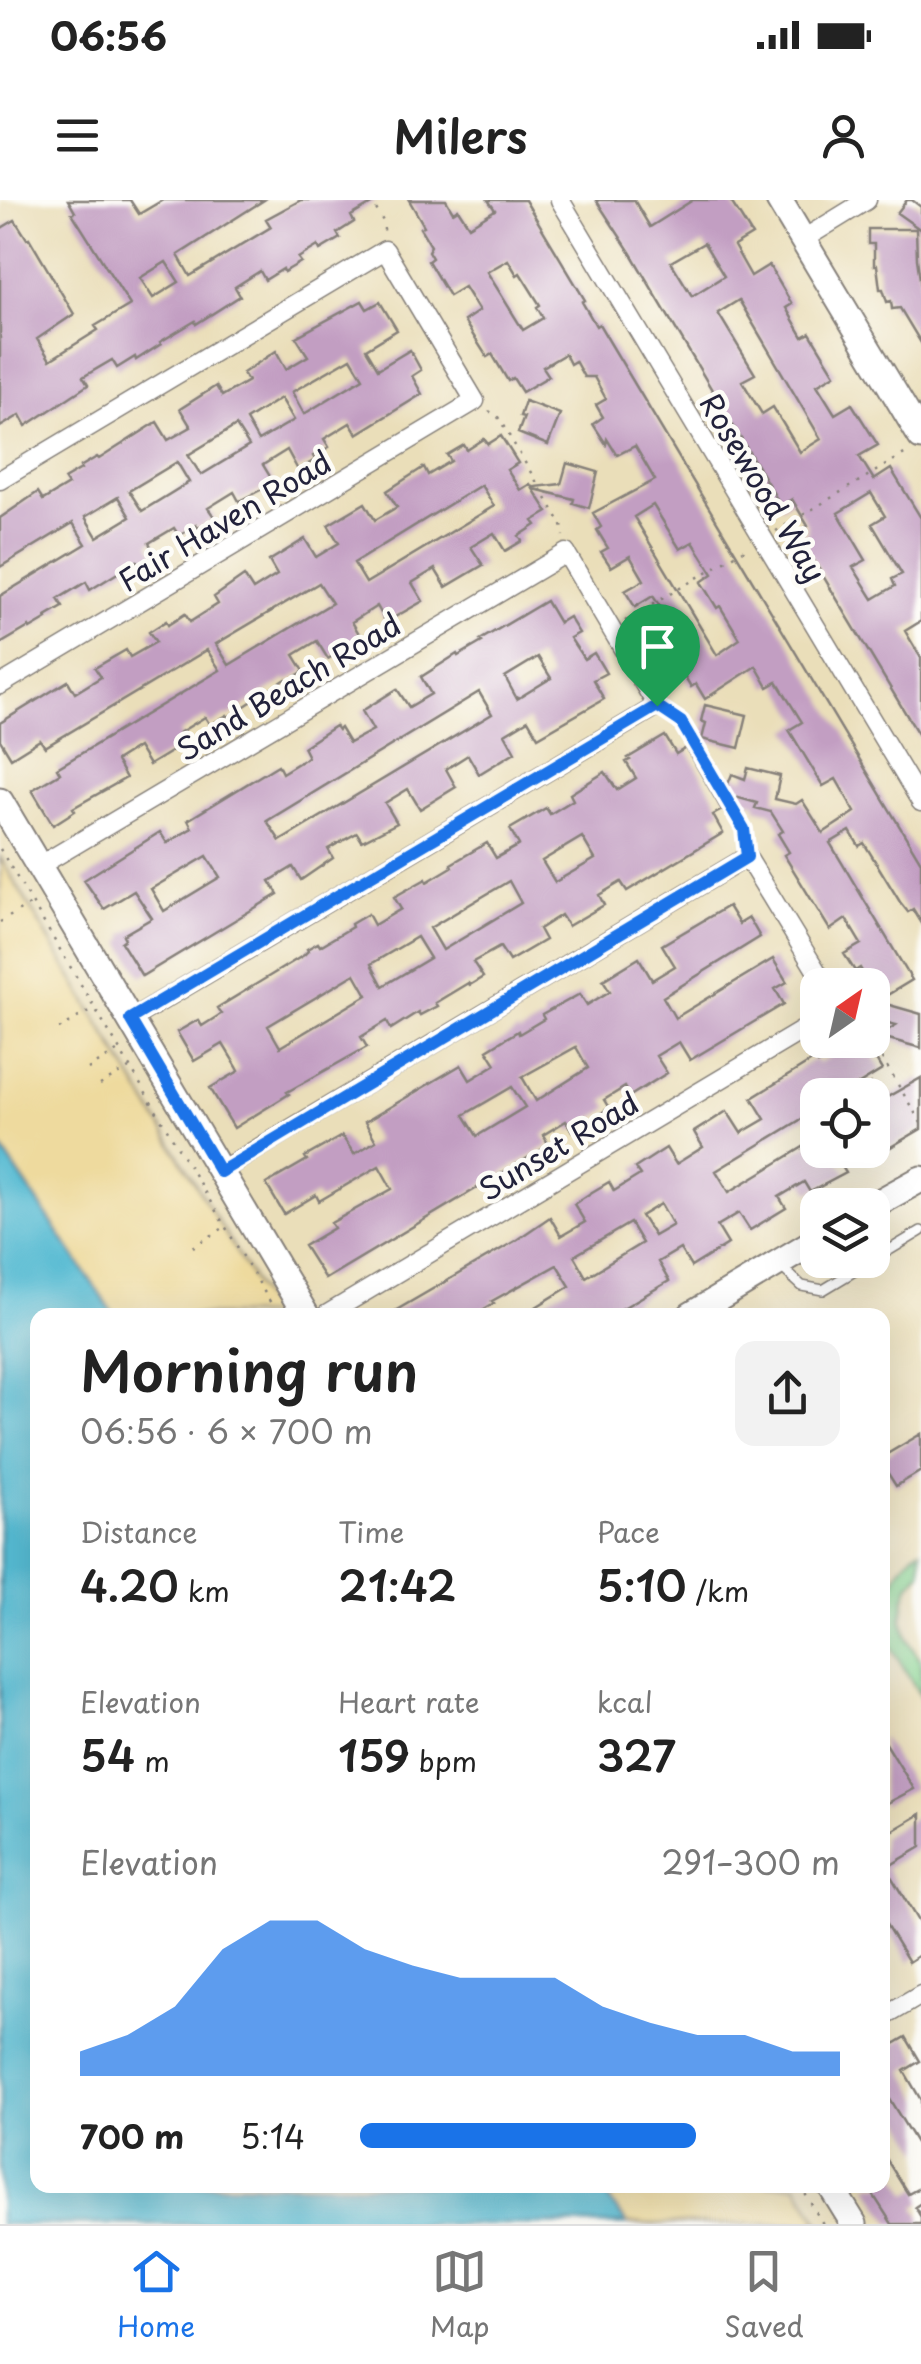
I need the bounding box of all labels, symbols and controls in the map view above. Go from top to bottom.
text: 06:56 [50,7,167,64]
text: Milers [393,101,528,169]
icon: menu [50,108,105,163]
icon: person [816,108,871,163]
street label: Rosewood Way [690,384,838,590]
street label: Fair Haven Road [109,439,339,601]
street label: Sand Beach Road [167,601,409,771]
pin [615,604,700,707]
icon: arrive [630,619,685,674]
north arrow [800,968,890,1058]
map controls [800,968,890,1278]
button: locate [800,1078,890,1168]
street label: Sunset Road [469,1079,647,1211]
button: layers [800,1188,890,1278]
text: Morning run [80,1328,418,1411]
button: share [735,1341,840,1446]
text: 06:56 · 6 × 700 m [80,1407,373,1455]
text: Distance [80,1510,198,1553]
text: Time [338,1510,405,1553]
text: Pace [597,1510,660,1553]
text: 4.20 [80,1553,179,1616]
text: 21:42 [338,1553,456,1616]
text: 5:10 [597,1553,686,1616]
text: km [179,1569,230,1612]
text: /km [686,1569,749,1612]
text: Elevation [80,1680,201,1723]
text: Heart rate [338,1680,480,1723]
text: kcal [597,1680,653,1723]
text: 54 [80,1723,135,1786]
text: 159 [338,1723,410,1786]
text: 327 [597,1723,676,1786]
text: m [135,1739,170,1782]
text: bpm [410,1739,477,1782]
text: Elevation [80,1838,218,1886]
text: 291–300 m [661,1838,840,1886]
text: 700 m [80,2112,184,2160]
text: 5:14 [240,2112,305,2160]
tab: Home [117,2244,195,2347]
tab: Map [430,2244,490,2347]
tab: Saved [724,2244,804,2347]

